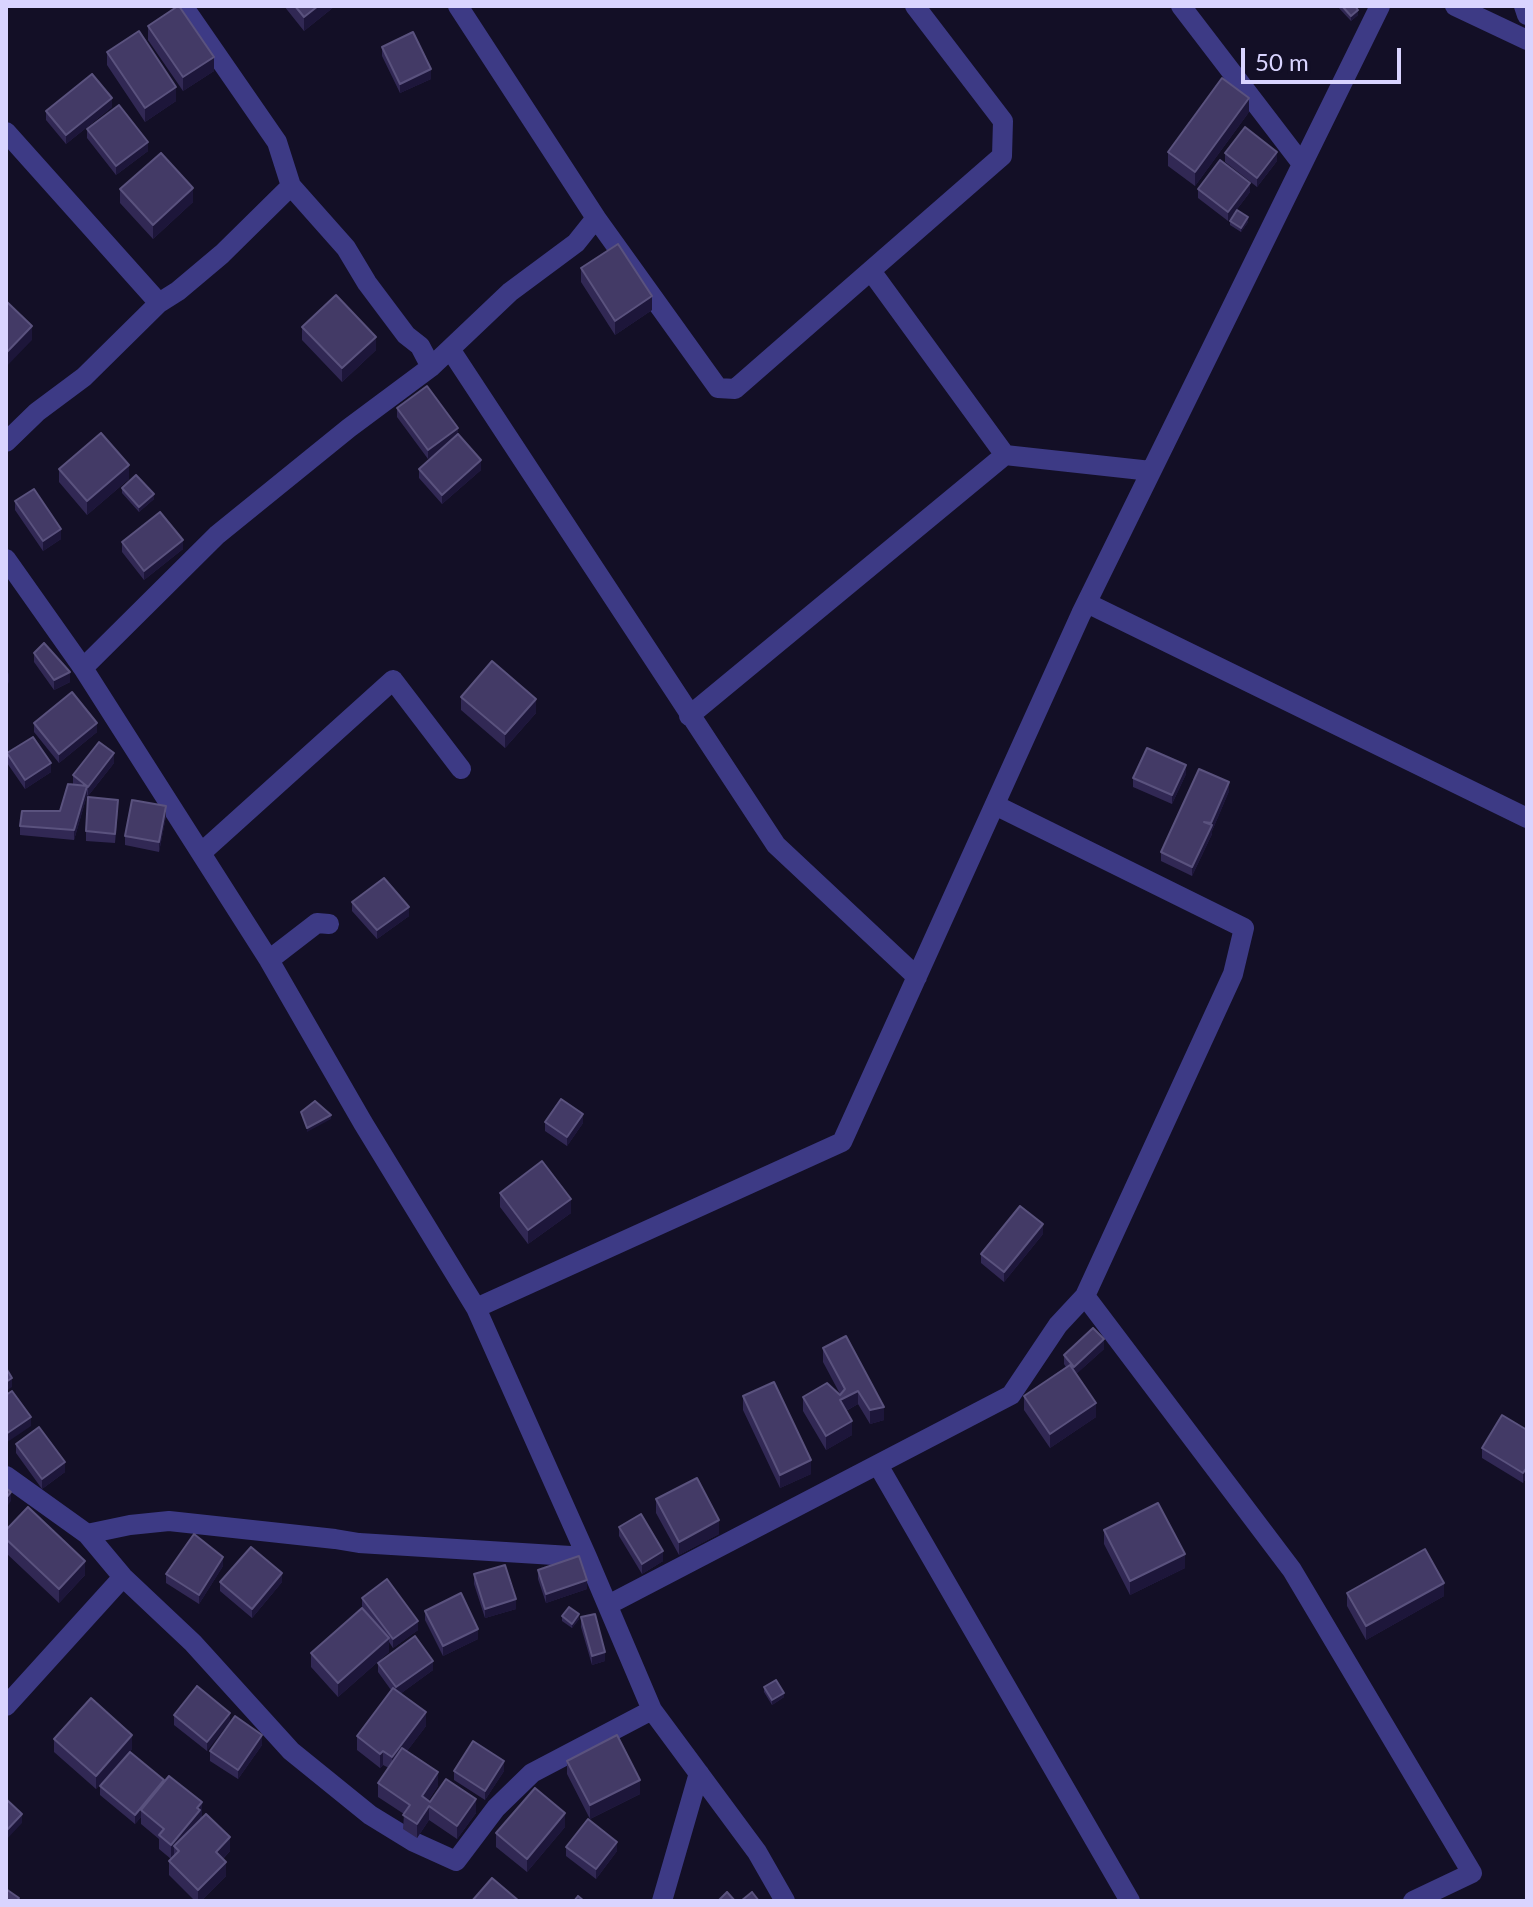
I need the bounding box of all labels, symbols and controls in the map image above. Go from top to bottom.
scale bar [1245,32,1405,82]
text: 50 m [1255,47,1309,76]

